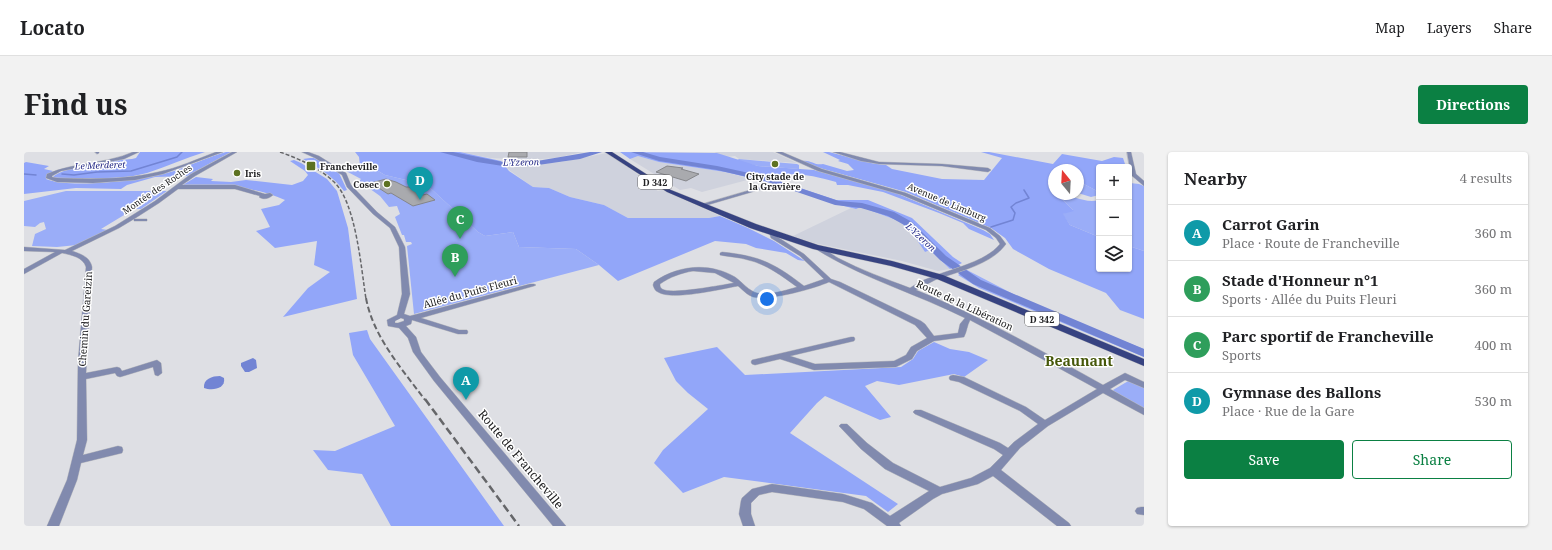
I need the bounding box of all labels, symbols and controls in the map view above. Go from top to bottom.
text: Locato [20,15,85,41]
text: Map [1375,18,1405,37]
text: Layers [1427,18,1472,37]
text: Share [1494,18,1532,37]
text: Find us [24,85,128,123]
button: Directions [1418,85,1528,124]
water label: L'Yzeron [502,155,540,169]
water label: Le Merderet [73,158,126,172]
marker: City stade de la Gravière [770,159,780,169]
marker: Francheville [305,160,317,172]
place label: Francheville [320,160,378,173]
street label: Montée des Roches [120,161,194,217]
north arrow [1048,164,1084,200]
map controls [1096,164,1132,272]
button: + [1096,164,1132,200]
place label: Iris [245,167,261,180]
pin: D [407,167,433,200]
text: Nearby [1184,167,1247,190]
marker: Iris [232,168,242,178]
text: 4 results [1460,169,1512,187]
place label: City stade de la Gravière [746,170,804,193]
road number: D 342 [638,175,672,189]
place label: Cosec [353,178,379,191]
marker: Cosec [382,179,392,189]
street label: Avenue de Limburg [906,180,989,225]
button: − [1096,200,1132,236]
pin: C [447,206,473,239]
text: Carrot Garin [1222,214,1320,234]
water label: L'Yzeron [903,219,939,255]
text: A [1192,224,1202,242]
text: 360 m [1475,224,1512,242]
text: Place · Route de Francheville [1222,234,1400,252]
button: layers [1096,236,1132,272]
pin: B [442,244,468,277]
street label: Chemin du Gareizin [75,270,95,367]
text: Stade d'Honneur n°1 [1222,270,1378,290]
street label: Allée du Puits Fleuri [422,273,519,311]
street label: Route de la Libération [914,276,1016,334]
text: B [1193,280,1201,298]
text: 360 m [1475,280,1512,298]
your location [757,289,777,309]
text: Sports · Allée du Puits Fleuri [1222,290,1397,308]
road number: D 342 [1025,312,1059,326]
text: Parc sportif de Francheville [1222,326,1434,346]
text: C [1193,336,1201,354]
text: 400 m [1475,336,1512,354]
text: Sports [1222,346,1261,364]
district label: Beaunant [1045,351,1113,370]
pin: A [453,367,479,400]
text: Gymnase des Ballons [1222,382,1381,402]
text: D [1192,392,1202,410]
text: 530 m [1475,392,1512,410]
text: Place · Rue de la Gare [1222,402,1354,420]
street label: Route de Francheville [474,406,568,512]
button: Save [1184,440,1344,479]
button: Share [1352,440,1512,479]

